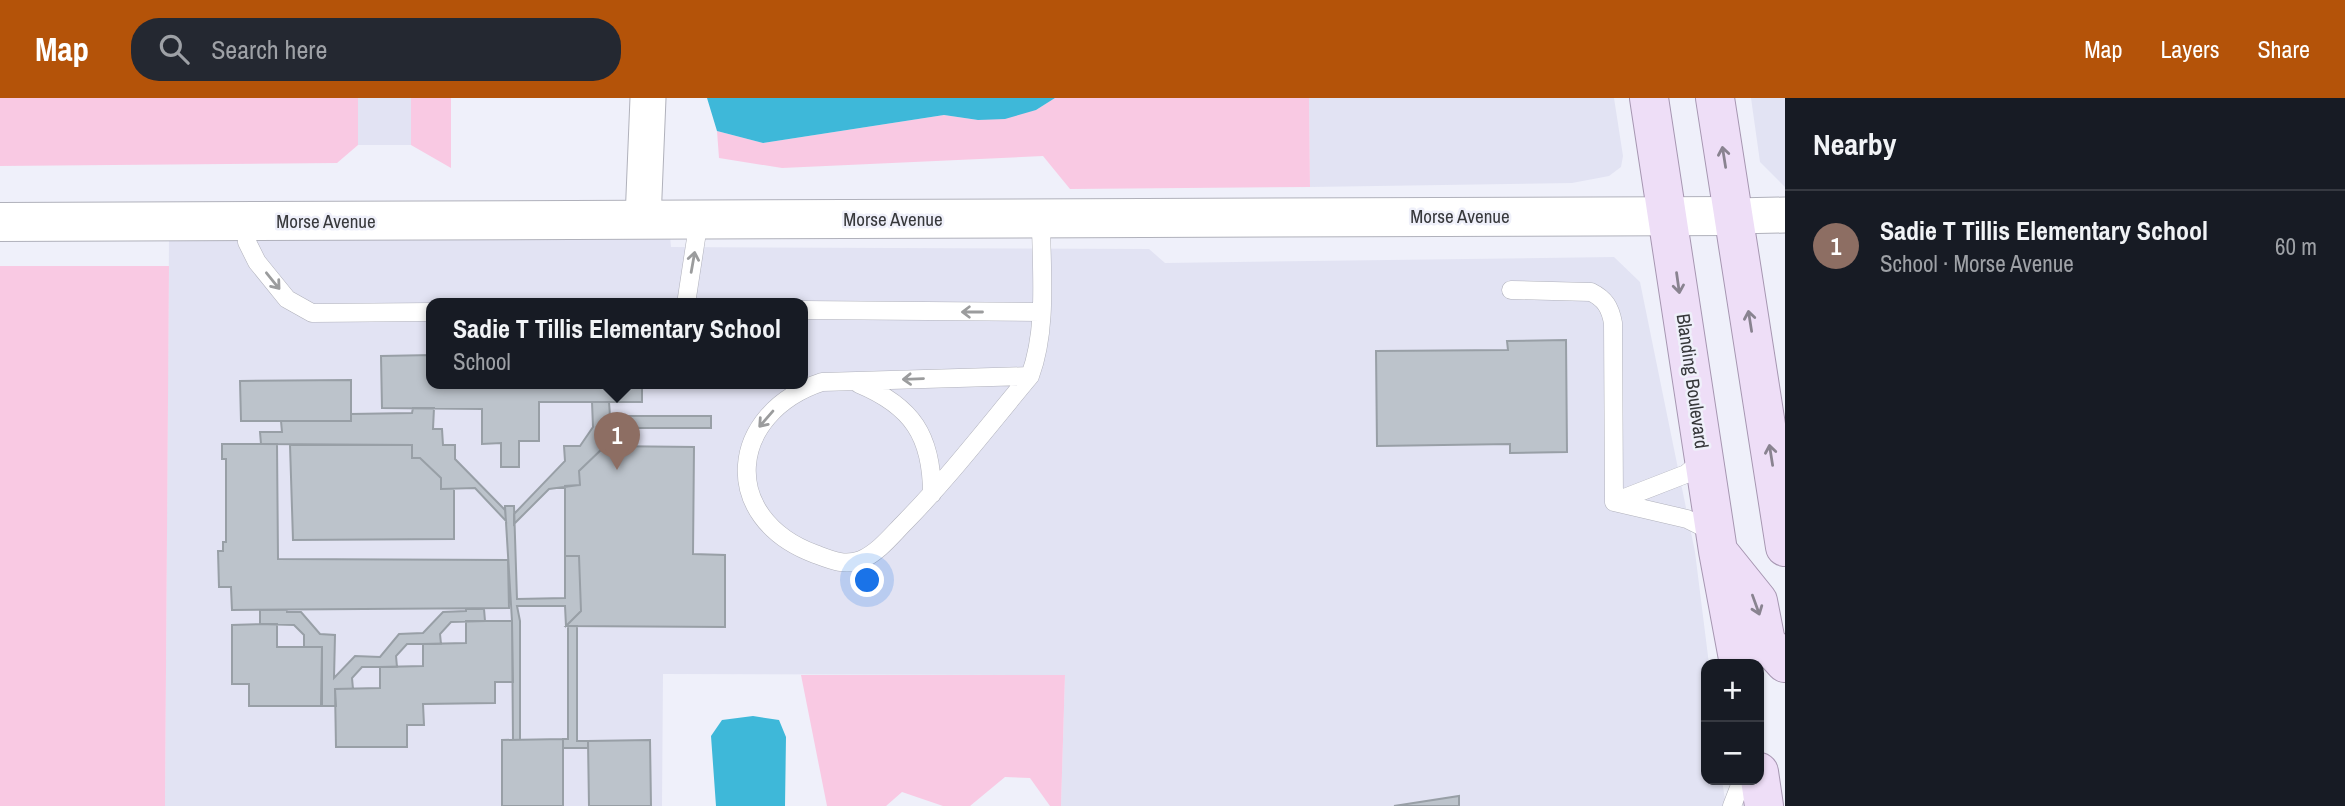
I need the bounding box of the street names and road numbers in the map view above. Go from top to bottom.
street label: Morse Avenue [1410,203,1510,229]
street label: Morse Avenue [843,206,943,232]
street label: Morse Avenue [276,208,376,234]
street label: Blanding Boulevard [1671,312,1715,450]

